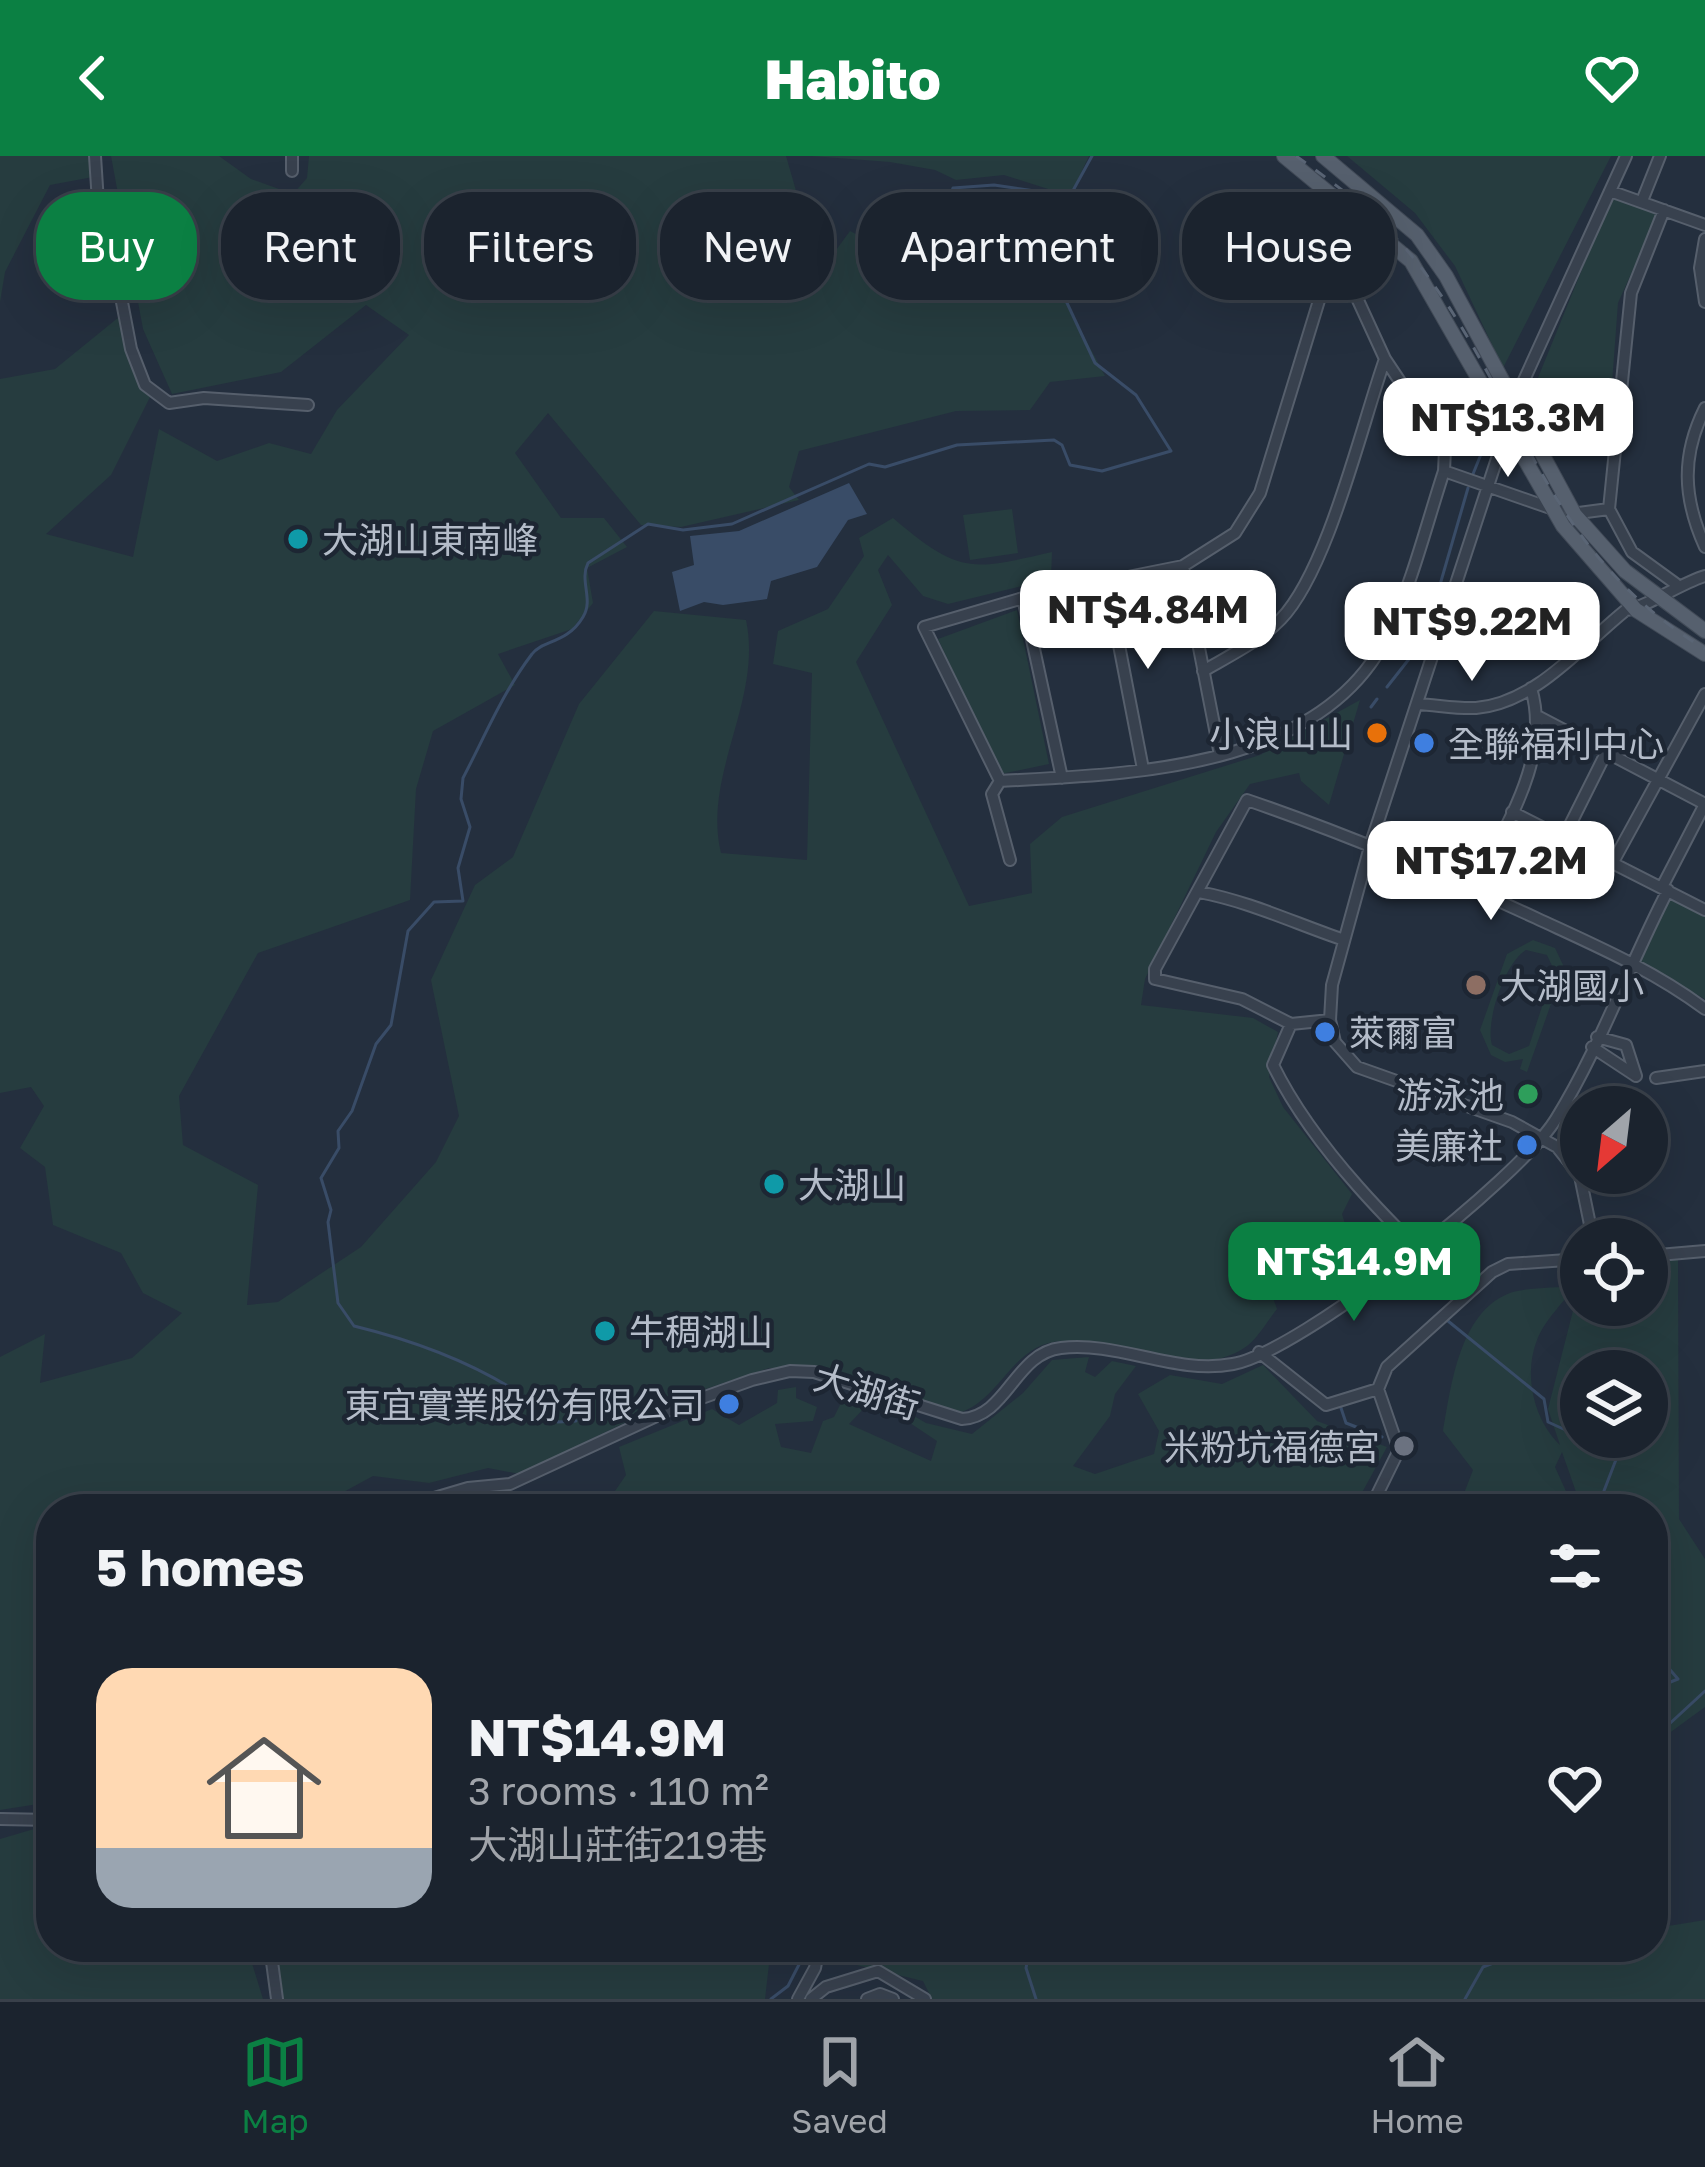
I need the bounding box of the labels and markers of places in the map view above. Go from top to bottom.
pin: NT$13.3M [1384,378,1632,480]
place label: 大湖山東南峰 [322,518,538,561]
marker: 大湖山東南峰 [285,526,311,552]
pin: NT$4.84M [1024,570,1272,672]
pin: NT$9.22M [1348,582,1596,684]
place label: 小浪山山 [1209,712,1353,755]
marker: 小浪山山 [1364,720,1390,746]
place label: 全聯福利中心 [1448,722,1664,765]
marker: 全聯福利中心 [1411,730,1437,756]
pin: NT$17.2M [1367,821,1615,923]
place label: 大湖國小 [1500,964,1644,1007]
marker: 大湖國小 [1463,972,1489,998]
place label: 萊爾富 [1349,1011,1457,1054]
marker: 萊爾富 [1312,1019,1338,1045]
place label: 游泳池 [1396,1073,1504,1116]
marker: 游泳池 [1515,1081,1541,1107]
place label: 美廉社 [1395,1124,1503,1167]
marker: 美廉社 [1514,1132,1540,1158]
place label: 大湖山 [798,1163,906,1206]
marker: 大湖山 [761,1171,787,1197]
pin: NT$14.9M [1230,1222,1478,1324]
place label: 牛稠湖山 [629,1310,773,1353]
marker: 牛稠湖山 [592,1318,618,1344]
place label: 東宜實業股份有限公司 [345,1383,705,1426]
marker: 東宜實業股份有限公司 [716,1391,742,1417]
place label: 米粉坑福德宮 [1164,1425,1380,1468]
marker: 米粉坑福德宮 [1391,1433,1417,1459]

